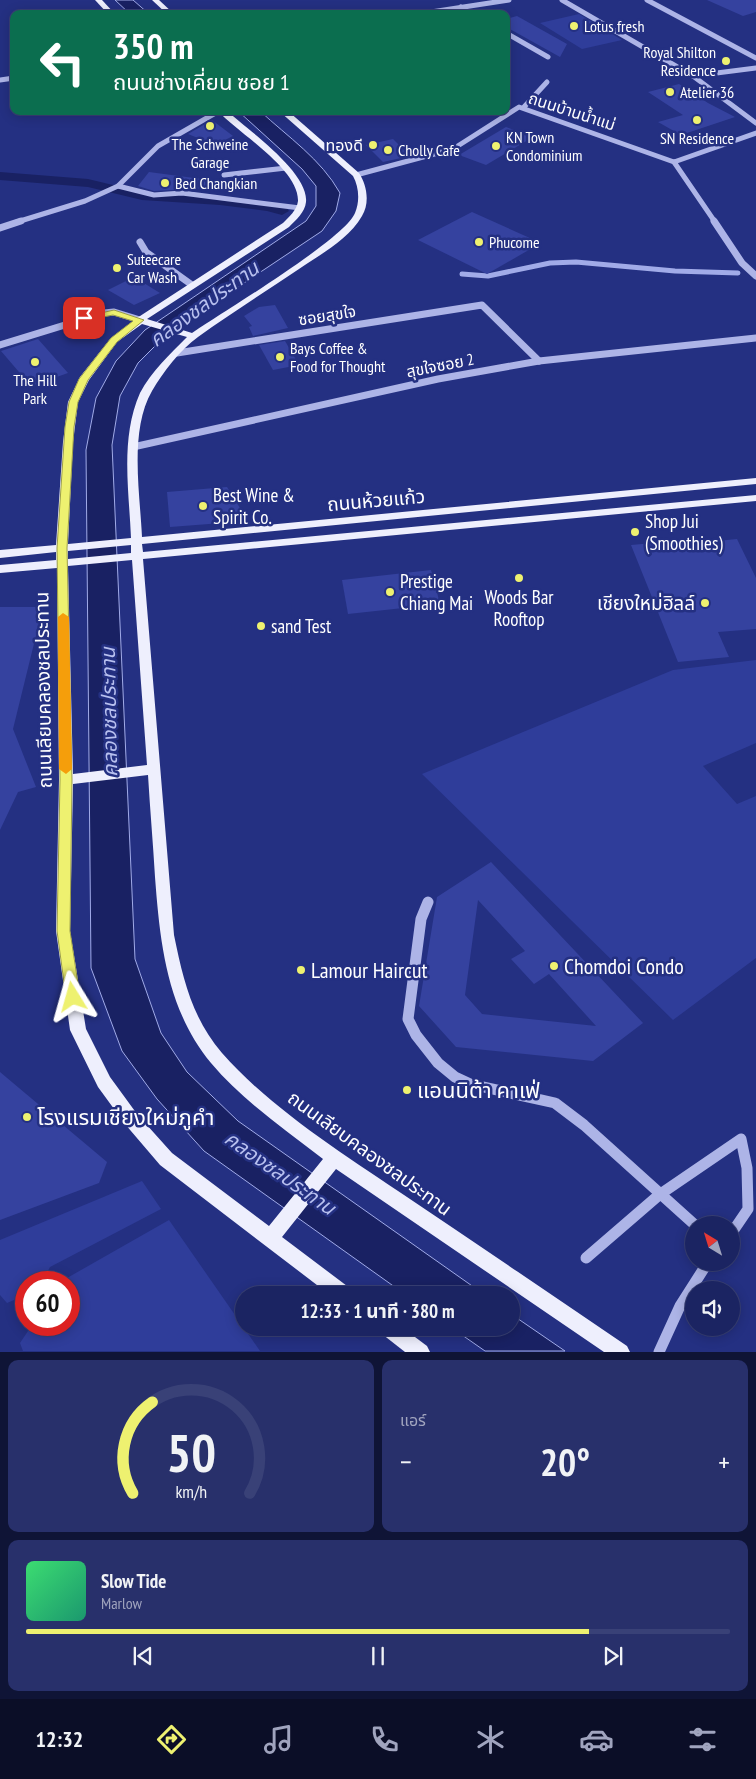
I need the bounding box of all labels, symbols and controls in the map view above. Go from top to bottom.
place label: Lotus fresh [584,16,645,36]
marker: Lotus fresh [568,20,580,32]
text: 350 m [113,23,194,69]
icon: left [30,30,95,95]
place label: Royal Shilton Residence [643,42,716,80]
marker: Royal Shilton Residence [720,55,732,67]
text: ถนนช่างเคี่ยน ซอย 1 [113,68,290,96]
place label: Atelier 36 [680,82,734,102]
marker: Atelier 36 [664,86,676,98]
street label: ถนนบ้านน้ำแม่ [526,87,618,134]
marker: SN Residence [691,114,703,126]
marker: The Schweine Garage [204,120,216,132]
place label: KN Town Condominium [506,127,582,165]
place label: SN Residence [660,128,734,148]
place label: The Schweine Garage [172,134,248,172]
place label: ทองดี [326,135,363,155]
marker: ทองดี [367,139,379,151]
place label: Cholly Cafe [398,140,460,160]
marker: KN Town Condominium [490,140,502,152]
marker: Cholly Cafe [382,144,394,156]
place label: Bed Changkian [175,173,257,193]
marker: Bed Changkian [159,177,171,189]
place label: Phucome [489,232,540,252]
marker: Phucome [473,236,485,248]
place label: Suteecare Car Wash [127,249,181,287]
water label: คลองชลประทาน [144,254,265,353]
marker: Suteecare Car Wash [111,262,123,274]
pin [63,297,105,339]
street label: ซอยสุขใจ [297,301,357,329]
icon: arrive [70,304,98,332]
place label: Bays Coffee & Food for Thought [290,338,386,376]
street label: สุขใจซอย 2 [404,349,476,381]
marker: Bays Coffee & Food for Thought [274,351,286,363]
marker: The Hill Park [29,356,41,368]
place label: The Hill Park [13,370,57,408]
place label: Best Wine & Spirit Co. [213,483,295,529]
street label: ถนนห้วยแก้ว [326,484,426,516]
marker: Best Wine & Spirit Co. [197,500,209,512]
place label: Shop Jui (Smoothies) [645,509,723,555]
marker: Shop Jui (Smoothies) [629,526,641,538]
place label: Prestige Chiang Mai [400,569,473,615]
marker: Woods Bar Rooftop [513,572,525,584]
place label: Woods Bar Rooftop [485,585,554,631]
marker: Prestige Chiang Mai [384,586,396,598]
street label: ถนนเลียบคลองชลประทาน [29,591,57,789]
place label: เชียงใหม่ฮิลล์ [597,591,695,615]
marker: เชียงใหม่ฮิลล์ [699,597,711,609]
place label: sand Test [271,614,332,638]
marker: sand Test [255,620,267,632]
water label: คลองชลประทาน [95,645,123,777]
place label: Chomdoi Condo [564,952,684,980]
place label: Lamour Haircut [311,956,428,984]
marker: Chomdoi Condo [548,960,560,972]
marker: Lamour Haircut [295,964,307,976]
position arrow [46,970,98,1022]
place label: แอนนิต้า คาเฟ่ [417,1076,540,1104]
marker: แอนนิต้า คาเฟ่ [401,1084,413,1096]
street label: ถนนเลียบคลองชลประทาน [283,1085,457,1221]
place label: โรงแรมเชียงใหม่ภูคำ [37,1103,214,1131]
marker: โรงแรมเชียงใหม่ภูคำ [21,1111,33,1123]
water label: คลองชลประทาน [219,1125,342,1222]
north arrow [685,1216,740,1271]
map controls [685,1216,740,1336]
speed limit sign: 60 [15,1271,80,1336]
button: sound [685,1281,740,1336]
text: 12:33 · 1 นาที · 380 m [300,1299,455,1323]
text: แอร์ [400,1410,426,1430]
text: 50 [166,1419,216,1486]
text: 20° [540,1437,590,1486]
text: − [400,1443,412,1480]
text: + [718,1443,730,1480]
text: km/h [175,1480,207,1503]
text: Slow Tide [101,1569,166,1593]
text: Marlow [101,1593,142,1613]
icon: previous [129,1642,157,1670]
icon: pause [364,1642,392,1670]
icon: next [599,1642,627,1670]
icon: directions [154,1722,189,1757]
icon: music [261,1722,296,1757]
icon: phone [367,1722,402,1757]
icon: climate [473,1722,508,1757]
icon: car [579,1722,614,1757]
icon: filters [685,1722,720,1757]
text: 12:32 [36,1725,83,1753]

